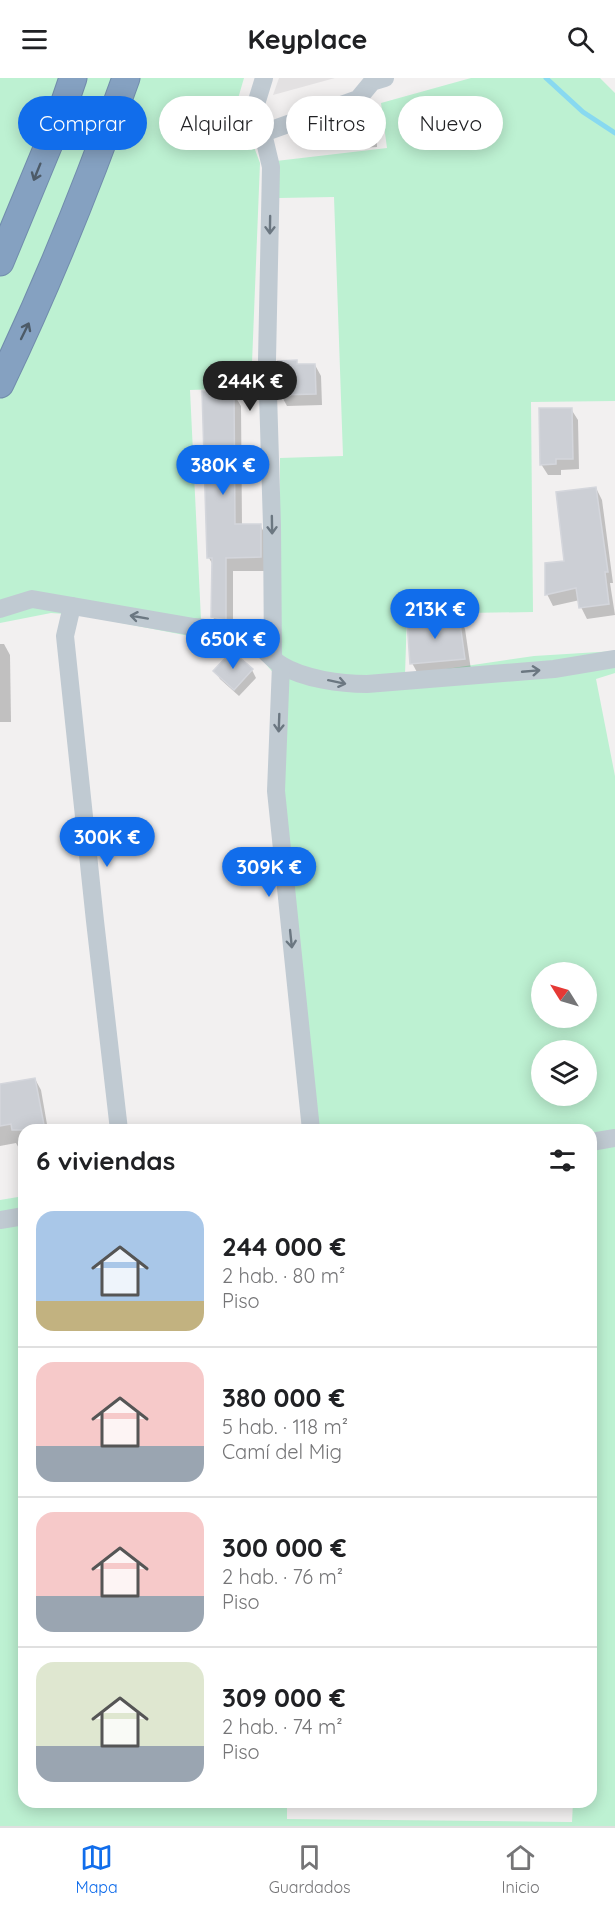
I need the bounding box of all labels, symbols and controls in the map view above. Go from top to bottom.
text: Keyplace [248,22,367,56]
icon: menu [18,23,51,56]
icon: search [564,23,597,56]
chip: Comprar [18,96,147,150]
chip: Alquilar [159,96,274,150]
chip: Filtros [286,96,386,150]
chip: Nuevo [398,96,503,150]
one-way arrow [31,162,42,180]
one-way arrow [264,215,275,235]
one-way arrow [20,323,32,341]
pin: 244K € [201,361,299,412]
text: 244K € [217,368,283,393]
pin: 380K € [174,445,272,496]
text: 380K € [190,452,256,477]
one-way arrow [266,514,278,534]
pin: 213K € [386,589,484,640]
text: 213K € [404,596,466,621]
one-way arrow [130,612,149,623]
pin: 650K € [184,619,282,670]
text: 650K € [200,626,266,651]
one-way arrow [521,665,540,676]
one-way arrow [327,677,346,688]
one-way arrow [273,713,284,733]
pin: 300K € [58,817,156,868]
text: 300K € [74,824,140,849]
pin: 309K € [220,847,318,898]
text: 309K € [236,854,302,879]
one-way arrow [286,928,297,948]
north arrow [531,962,597,1028]
map controls [531,962,597,1106]
button: layers [531,1040,597,1106]
text: 6 viviendas [36,1144,175,1177]
icon: filters [546,1144,579,1177]
text: 244 000 € [222,1230,346,1263]
icon: home [84,1235,156,1307]
text: 2 hab. · 80 m² [222,1263,345,1288]
text: Piso [222,1288,260,1313]
text: 380 000 € [222,1381,345,1414]
icon: home [84,1386,156,1458]
text: 5 hab. · 118 m² [222,1414,348,1439]
text: Camí del Mig [222,1439,342,1464]
text: 300 000 € [222,1531,347,1564]
icon: home [84,1536,156,1608]
text: 2 hab. · 76 m² [222,1564,343,1589]
text: Piso [222,1589,260,1614]
text: 309 000 € [222,1681,345,1714]
icon: home [84,1686,156,1758]
text: 2 hab. · 74 m² [222,1714,343,1739]
text: Piso [222,1739,260,1764]
tab: Mapa [75,1841,118,1897]
tab: Guardados [269,1841,351,1897]
tab: Inicio [502,1841,540,1897]

